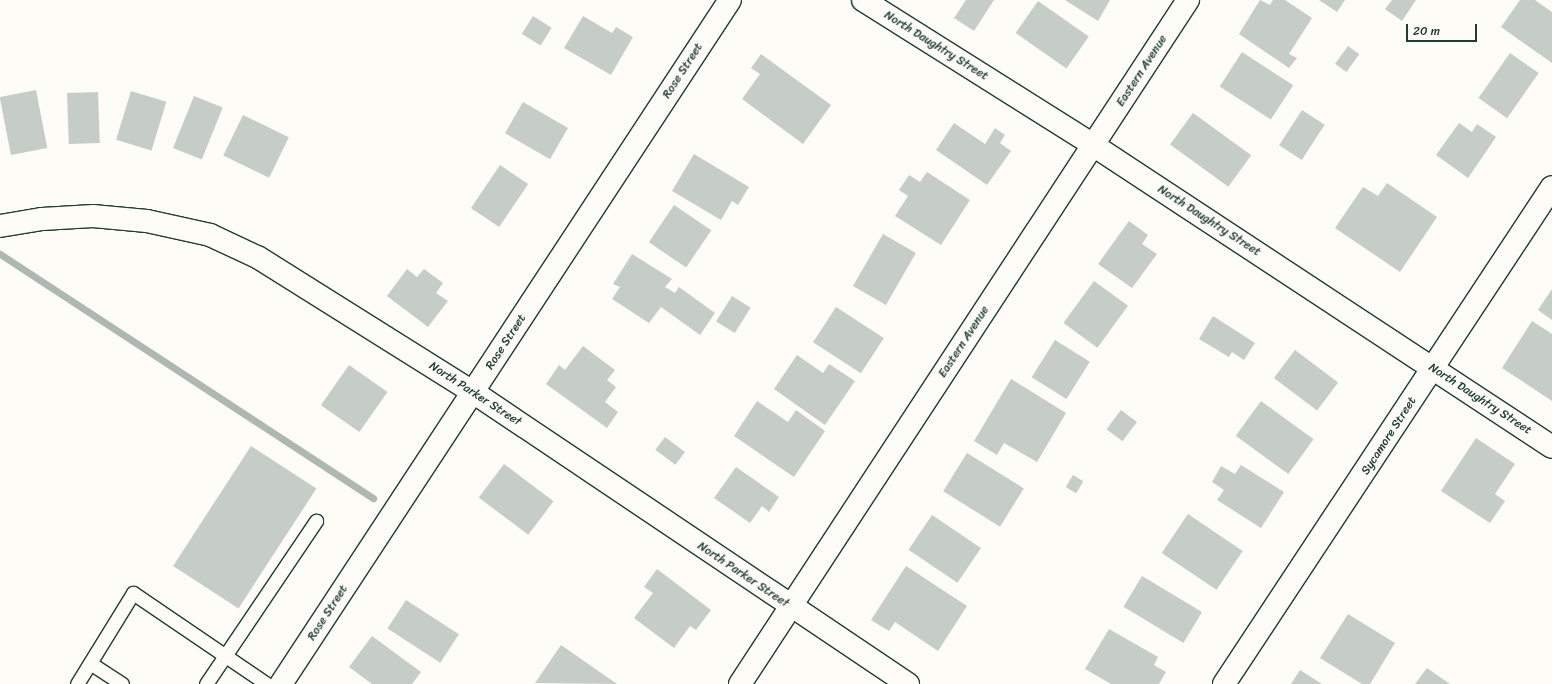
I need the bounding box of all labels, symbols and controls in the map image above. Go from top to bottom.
street label: North Daughtry Street [881,8,991,84]
scale bar [1408,16,1479,42]
text: 20 m [1413,20,1440,42]
street label: Eastern Avenue [1114,33,1170,109]
street label: Rose Street [660,41,706,101]
street label: North Daughtry Street [1155,182,1263,260]
street label: Eastern Avenue [936,304,992,380]
street label: Rose Street [483,312,529,372]
street label: North Parker Street [426,359,524,429]
street label: North Daughtry Street [1426,360,1534,438]
street label: Sycamore Street [1359,394,1419,478]
street label: North Parker Street [694,539,792,611]
street label: Rose Street [305,583,351,643]

